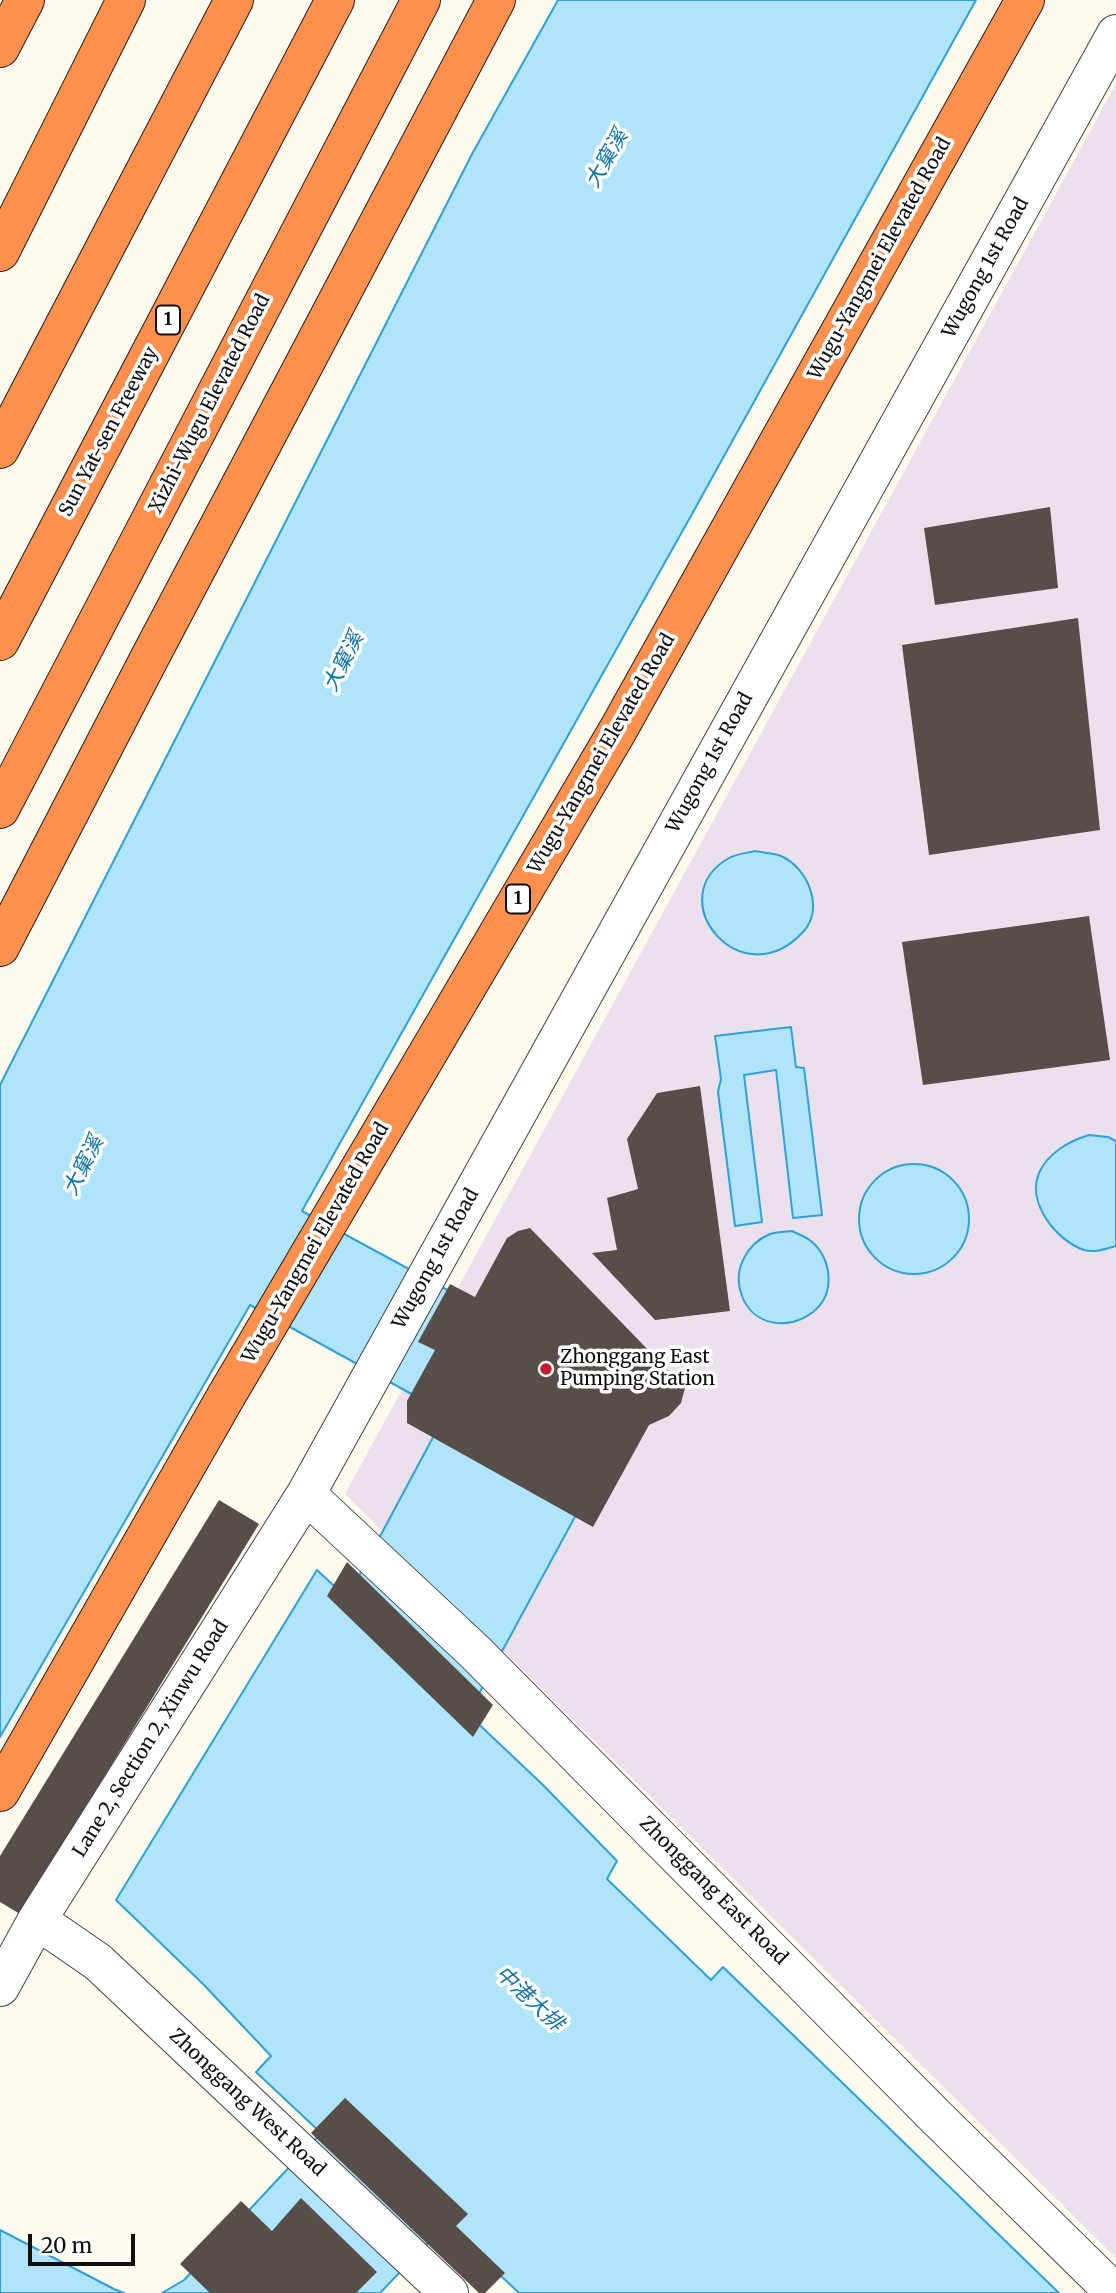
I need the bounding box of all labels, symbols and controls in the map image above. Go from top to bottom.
water label: 大窠溪 [580,125,634,193]
street label: Wugu-Yangmei Elevated Road [804,134,956,384]
street label: Wugong 1st Road [938,194,1034,342]
street label: Xizhi-Wugu Elevated Road [145,291,275,517]
road number: 1 [156,306,180,334]
street label: Sun Yat-sen Freeway [55,343,163,521]
water label: 大窠溪 [318,628,370,696]
street label: Wugu-Yangmei Elevated Road [524,630,680,878]
street label: Wugong 1st Road [662,689,758,837]
road number: 1 [506,884,530,914]
street label: Wugu-Yangmei Elevated Road [238,1119,394,1367]
water label: 大窠溪 [58,1132,110,1200]
street label: Wugong 1st Road [388,1185,484,1333]
place label: Zhonggang East Pumping Station [560,1347,715,1391]
marker: Zhonggang East Pumping Station [538,1361,554,1377]
street label: Lane 2, Section 2, Xinwu Road [68,1616,234,1862]
street label: Zhonggang East Road [634,1812,792,1970]
water label: 中港大排 [490,1961,568,2037]
street label: Zhonggang West Road [164,2025,330,2181]
scale bar [32,2220,138,2264]
text: 20 m [41,2232,92,2259]

